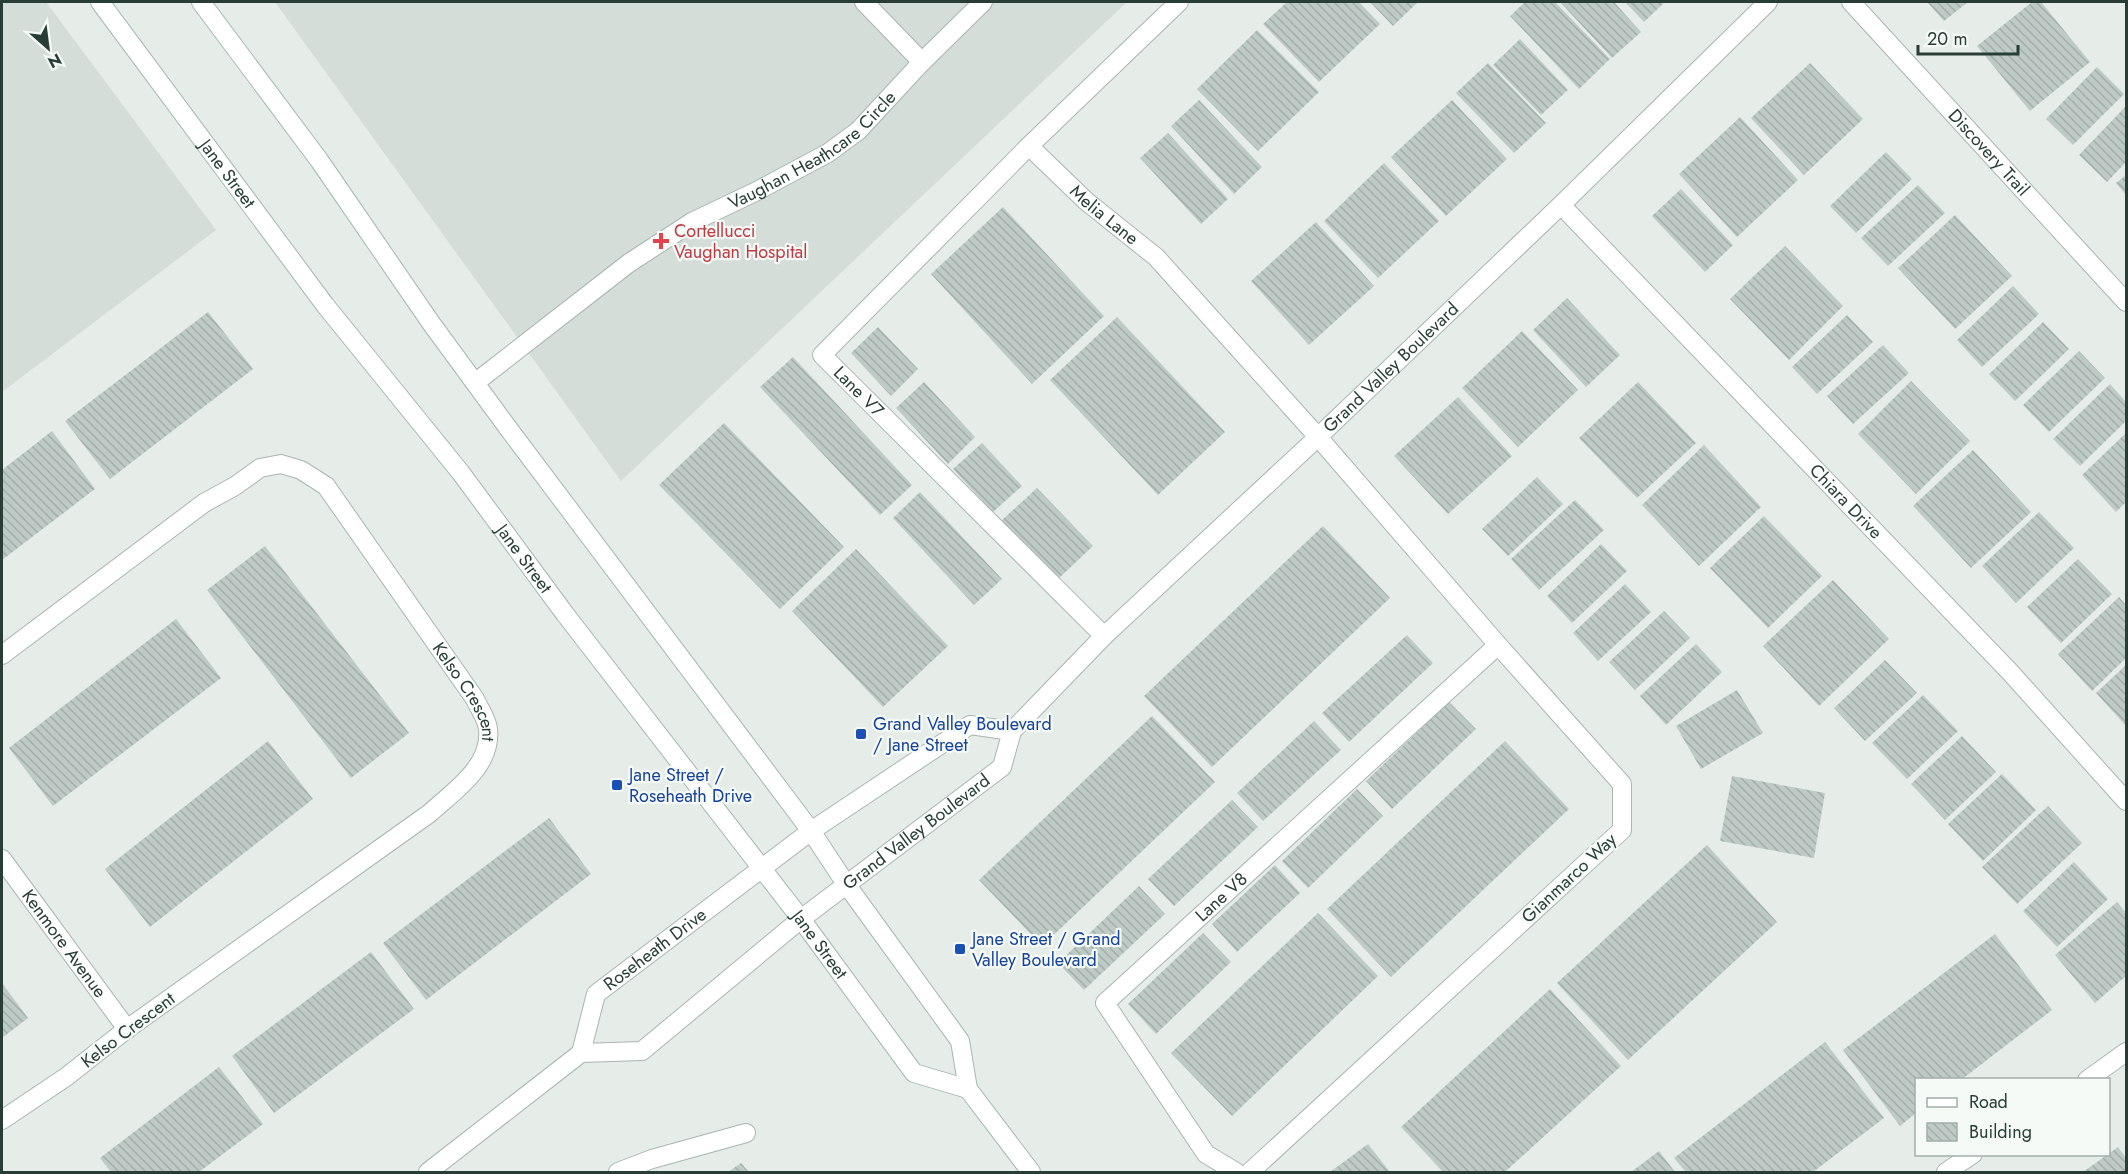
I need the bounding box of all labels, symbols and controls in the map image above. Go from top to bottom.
north arrow [18,18,78,78]
scale bar [1918,18,2018,56]
text: 20 m [1927,26,1967,52]
text: N [44,48,66,74]
street label: Vaughan Heathcare Circle [724,85,902,216]
street label: Discovery Trail [1942,103,2036,202]
street label: Jane Street [192,132,262,214]
street label: Melia Lane [1064,179,1144,251]
place label: Cortellucci Vaughan Hospital [674,218,807,265]
marker: Cortellucci Vaughan Hospital [652,232,670,250]
street label: Grand Valley Boulevard [1317,296,1464,439]
street label: Lane V7 [827,360,890,423]
street label: Chiara Drive [1803,458,1888,545]
street label: Jane Street [489,517,559,599]
street label: Kelso Crescent [426,637,501,743]
place label: Grand Valley Boulevard / Jane Street [873,711,1052,758]
marker: Grand Valley Boulevard / Jane Street [854,727,868,741]
place label: Jane Street / Roseheath Drive [627,762,752,809]
street label: Grand Valley Boulevard [837,768,995,896]
marker: Jane Street / Roseheath Drive [610,778,624,792]
street label: Gianmarco Way [1516,827,1622,929]
street label: Lane V8 [1189,866,1253,928]
street label: Kenmore Avenue [16,884,113,1003]
street label: Roseheath Drive [598,902,712,997]
street label: Jane Street [784,903,854,985]
place label: Jane Street / Grand Valley Boulevard [970,926,1121,973]
marker: Jane Street / Grand Valley Boulevard [953,942,967,956]
street label: Kelso Crescent [75,986,181,1074]
legend [1915,1078,2110,1156]
text: Road [1969,1089,2008,1115]
text: Building [1969,1119,2032,1145]

